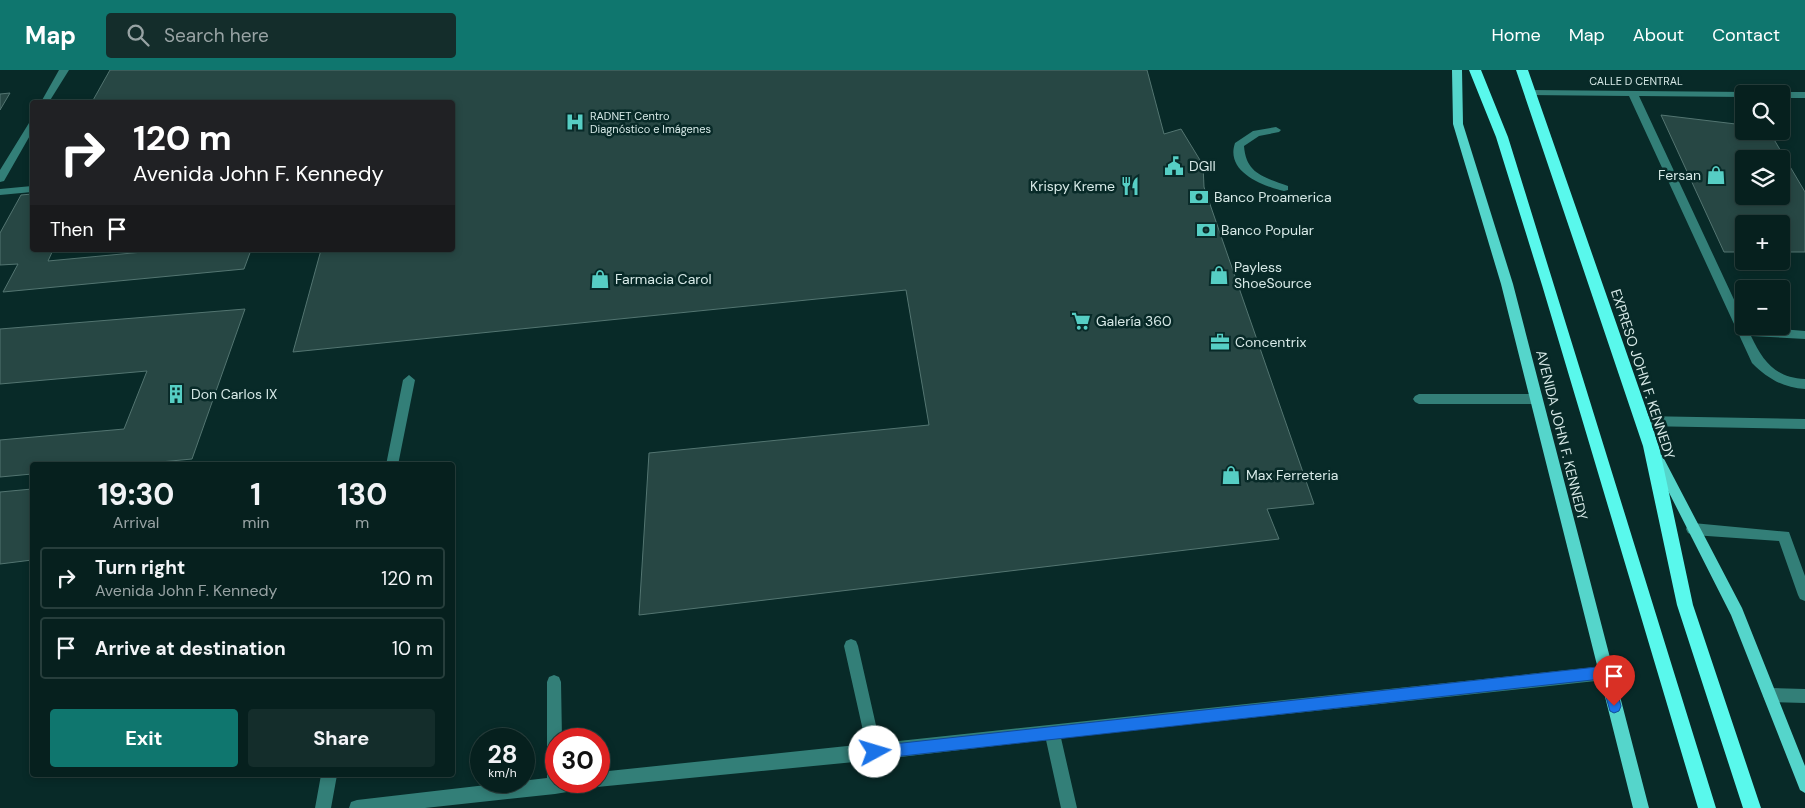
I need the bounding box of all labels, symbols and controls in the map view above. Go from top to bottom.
search box [106,13,456,58]
text: Map [25,20,76,51]
icon: search [124,21,152,49]
text: Search here [164,23,269,48]
text: Home [1491,23,1541,47]
text: Map [1569,23,1605,47]
text: About [1633,23,1684,47]
text: Contact [1712,23,1780,47]
street label: CALLE D CENTRAL [1589,74,1683,88]
map controls [1735,85,1790,335]
button: search [1735,85,1790,140]
place label: RADNET Centro Diagnóstico e Imágenes [590,109,711,136]
hospital icon: RADNET Centro Diagnóstico e Imágenes [564,111,586,133]
text: 120 m [133,115,232,161]
icon: right [50,120,115,185]
button: layers [1735,150,1790,205]
public building icon: DGII [1163,155,1185,177]
place label: DGII [1189,157,1216,175]
text: Avenida John F. Kennedy [133,159,384,188]
shop icon: Fersan [1705,164,1727,186]
place label: Fersan [1658,166,1701,184]
restaurant icon: Krispy Kreme [1119,175,1141,197]
place label: Krispy Kreme [1030,177,1115,195]
bank icon: Banco Proamerica [1188,186,1210,208]
place label: Banco Proamerica [1214,188,1332,206]
icon: arrive [103,215,131,243]
button: + [1735,215,1790,270]
text: Then [50,217,93,242]
bank icon: Banco Popular [1195,219,1217,241]
place label: Banco Popular [1221,221,1314,239]
place label: Payless ShoeSource [1234,258,1312,292]
shop icon: Payless ShoeSource [1208,264,1230,286]
shop icon: Farmacia Carol [589,268,611,290]
place label: Farmacia Carol [615,270,712,288]
button: − [1735,280,1790,335]
street label: EXPRESO JOHN F. KENNEDY [1607,287,1679,461]
supermarket icon: Galería 360 [1070,310,1092,332]
place label: Galería 360 [1096,312,1172,330]
office icon: Concentrix [1209,331,1231,353]
place label: Concentrix [1235,333,1306,351]
street label: AVENIDA JOHN F. KENNEDY [1532,348,1592,522]
building icon: Don Carlos IX [165,383,187,405]
place label: Don Carlos IX [191,385,277,403]
shop icon: Max Ferreteria [1220,464,1242,486]
place label: Max Ferreteria [1246,466,1338,484]
text: 19:30 [98,475,175,514]
text: 1 [250,475,261,514]
text: 130 [337,475,387,514]
text: Arrival [113,512,159,533]
text: min [242,512,269,533]
text: m [355,512,369,533]
text: Turn right [95,555,185,580]
icon: right [52,564,80,592]
text: 120 m [381,566,433,591]
text: Avenida John F. Kennedy [95,580,277,601]
icon: arrive [52,634,80,662]
text: Arrive at destination [95,636,286,661]
text: 10 m [392,636,433,661]
pin [1593,655,1635,706]
icon: arrive [1600,662,1628,690]
button: Exit [50,709,238,767]
button: Share [248,709,435,767]
position arrow [848,725,900,777]
speed limit sign: 30 [545,728,610,793]
text: 28 [487,738,518,771]
text: km/h [488,765,517,781]

